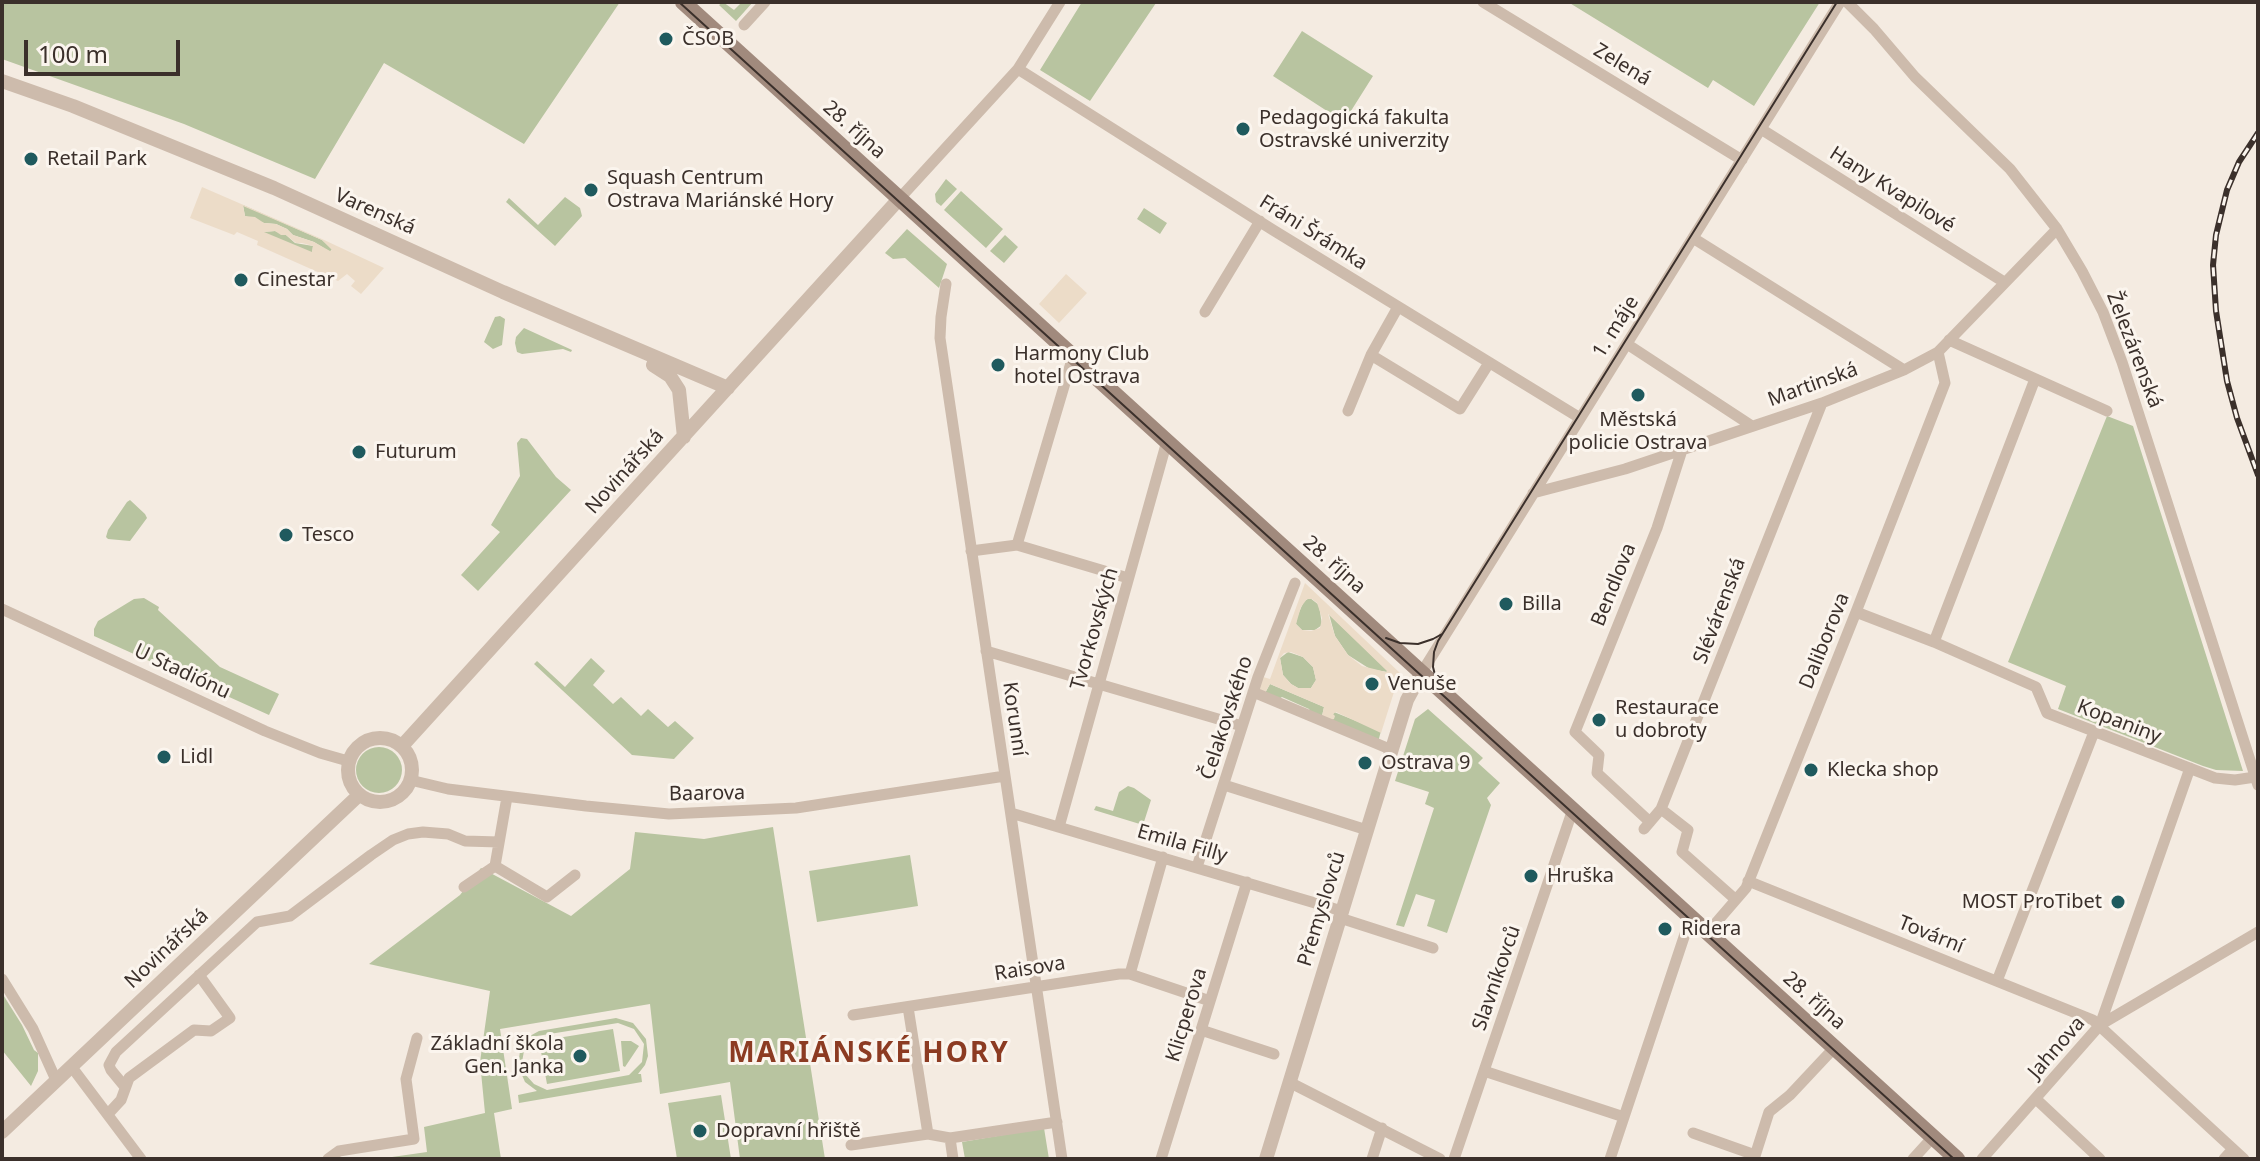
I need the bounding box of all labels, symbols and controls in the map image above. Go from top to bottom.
scale bar [28,24,184,74]
place label: ČSOB [682,27,734,51]
marker: ČSOB [657,30,675,48]
text: 100 m [38,37,108,70]
street label: Zelená [1589,39,1655,91]
street label: 28. října [818,96,890,164]
place label: Pedagogická fakulta Ostravské univerzity [1259,106,1449,153]
marker: Pedagogická fakulta Ostravské univerzity [1234,120,1252,138]
street label: Hany Kvapilové [1825,142,1959,238]
place label: Retail Park [47,147,147,171]
marker: Retail Park [22,150,40,168]
place label: Squash Centrum Ostrava Mariánské Hory [607,166,834,213]
marker: Squash Centrum Ostrava Mariánské Hory [582,181,600,199]
street label: Varenská [331,184,419,240]
street label: Fráni Šrámka [1255,190,1371,276]
place label: Cinestar [257,268,335,292]
marker: Cinestar [232,271,250,289]
street label: Železárenská [2101,288,2167,412]
street label: 1. máje [1588,292,1644,362]
place label: Harmony Club hotel Ostrava [1014,342,1149,389]
marker: Harmony Club hotel Ostrava [989,356,1007,374]
street label: Martinská [1765,358,1861,412]
marker: Městská policie Ostrava [1629,386,1647,404]
place label: Městská policie Ostrava [1569,408,1707,455]
street label: Novinářská [581,425,669,519]
place label: Futurum [375,440,457,464]
marker: Futurum [350,443,368,461]
place label: Tesco [302,523,354,547]
marker: Tesco [277,526,295,544]
street label: 28. října [1298,531,1370,599]
street label: Bendlova [1587,540,1641,630]
street label: Slévárenská [1689,555,1751,667]
street label: Tvorkovských [1066,565,1124,693]
street label: Daliborova [1795,589,1855,693]
place label: Billa [1522,592,1562,616]
marker: Billa [1497,595,1515,613]
street label: U Stadiónu [130,639,234,705]
street label: Čelakovského [1196,653,1258,783]
place label: Venuše [1388,672,1456,696]
marker: Venuše [1363,675,1381,693]
street label: Korunní [997,680,1031,758]
street label: Kopaniny [2074,695,2164,749]
place label: Restaurace u dobroty [1615,696,1719,743]
marker: Restaurace u dobroty [1590,711,1608,729]
place label: Lidl [180,745,213,769]
marker: Lidl [155,748,173,766]
place label: Ostrava 9 [1381,751,1471,775]
marker: Ostrava 9 [1356,754,1374,772]
place label: Klecka shop [1827,758,1939,782]
marker: Klecka shop [1802,761,1820,779]
street label: Baarova [669,781,745,807]
street label: Emila Filly [1134,820,1230,868]
street label: Přemyslovců [1293,849,1351,969]
place label: Hruška [1547,864,1614,888]
marker: Hruška [1522,867,1540,885]
place label: MOST ProTibet [1962,890,2102,914]
marker: MOST ProTibet [2109,893,2127,911]
street label: Novinářská [120,904,214,994]
street label: Tovární [1895,911,1967,959]
place label: Ridera [1681,917,1741,941]
marker: Ridera [1656,920,1674,938]
street label: Slavníkovců [1468,922,1526,1034]
street label: Raisova [993,952,1067,986]
street label: Klicperova [1161,965,1213,1065]
street label: 28. října [1778,967,1850,1035]
street label: Jahnova [2024,1012,2090,1084]
place label: Základní škola Gen. Janka [431,1032,564,1079]
district label: MARIÁNSKÉ HORY [728,1037,1010,1071]
marker: Základní škola Gen. Janka [571,1047,589,1065]
place label: Dopravní hřiště [716,1119,861,1143]
marker: Dopravní hřiště [691,1122,709,1140]

